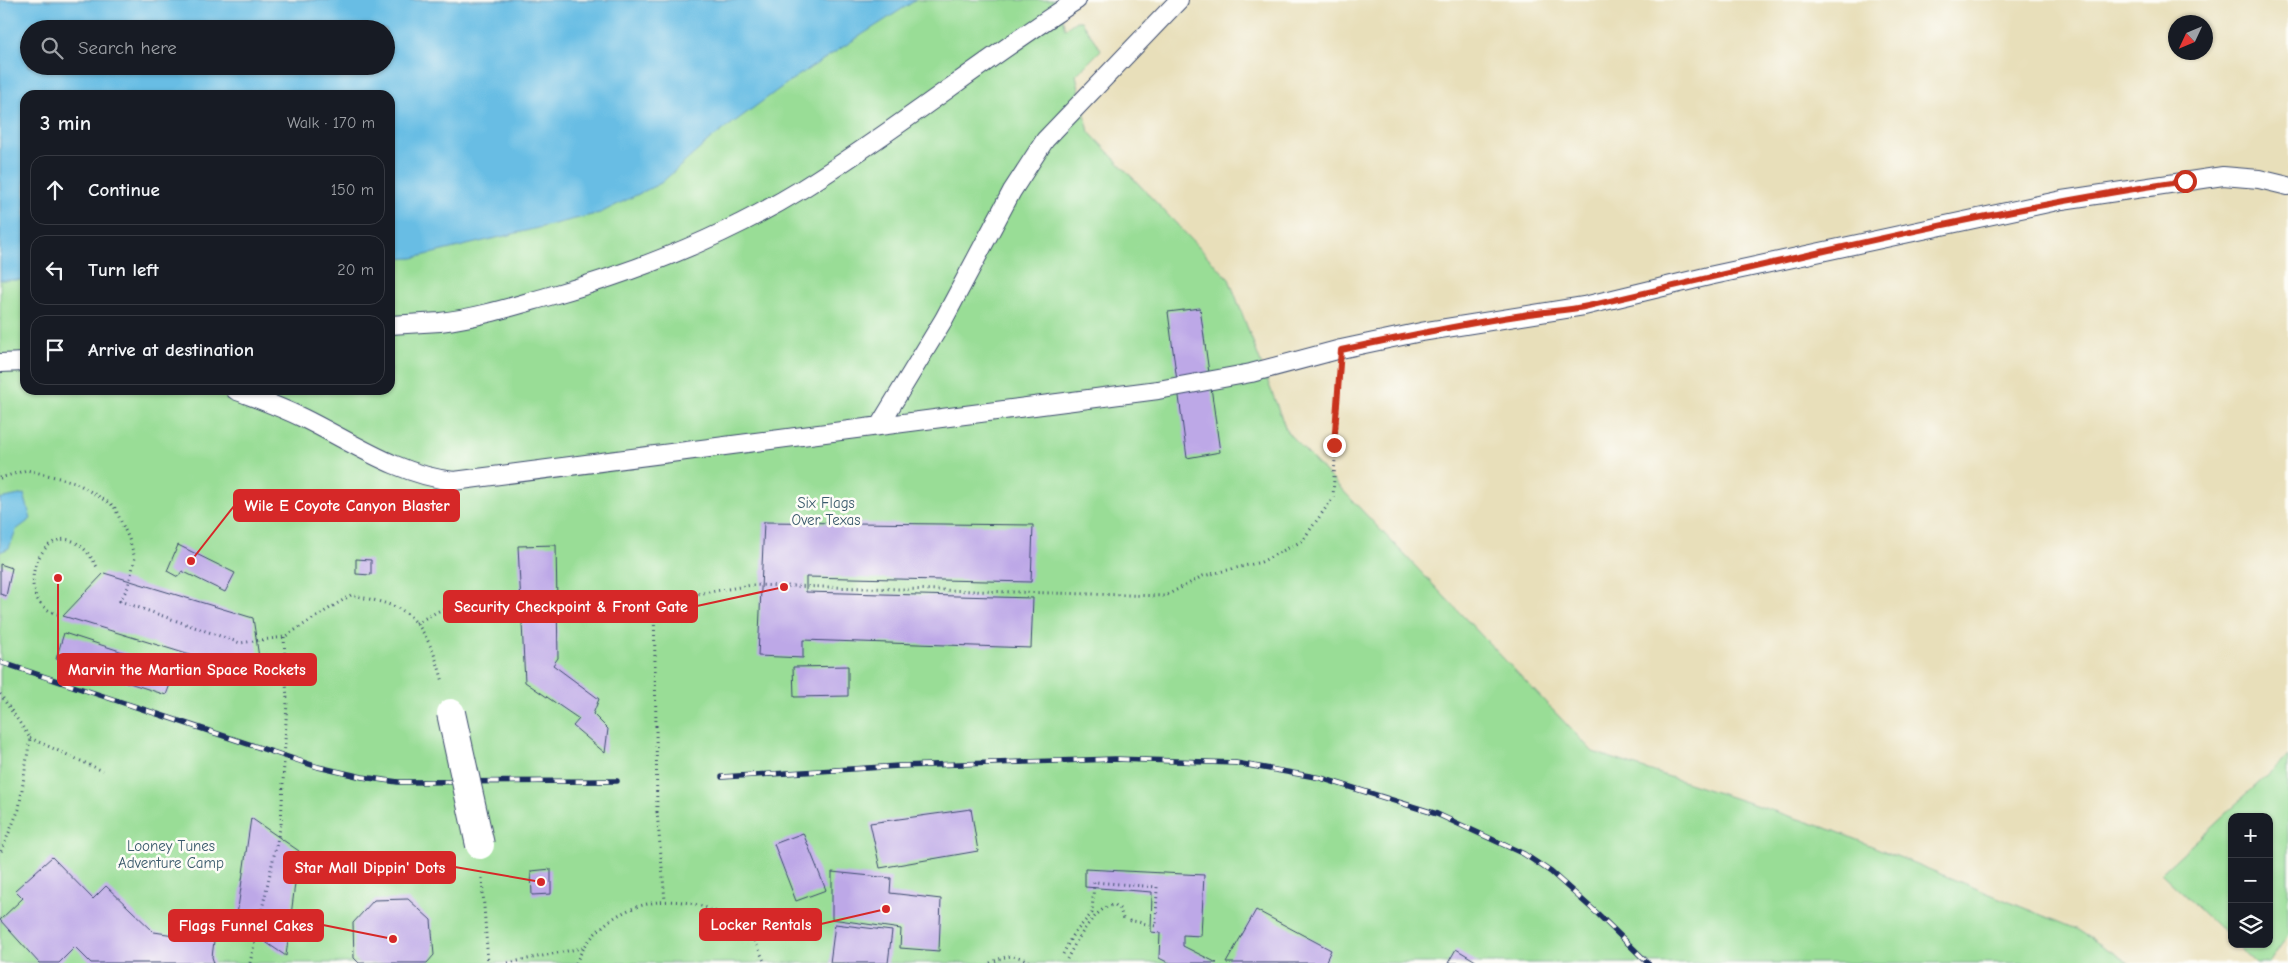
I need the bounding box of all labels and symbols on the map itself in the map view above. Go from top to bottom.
north arrow [2168,15,2213,60]
route start [2174,170,2197,193]
route end [1323,434,1346,457]
callout: Wile E Coyote Canyon Blaster [234,490,459,521]
park label: Six Flags Over Texas [791,494,861,529]
text: Wile E Coyote Canyon Blaster [244,497,450,515]
callout: Security Checkpoint & Front Gate [444,591,697,622]
text: Security Checkpoint & Front Gate [454,598,688,616]
callout: Marvin the Martian Space Rockets [58,654,316,685]
text: Marvin the Martian Space Rockets [68,661,306,679]
park label: Looney Tunes Adventure Camp [118,837,224,872]
callout: Star Mall Dippin' Dots [284,852,455,883]
text: Star Mall Dippin' Dots [295,859,445,877]
callout: Locker Rentals [700,909,821,940]
callout: Flags Funnel Cakes [169,910,323,941]
text: Locker Rentals [711,916,812,934]
text: Flags Funnel Cakes [179,917,314,935]

